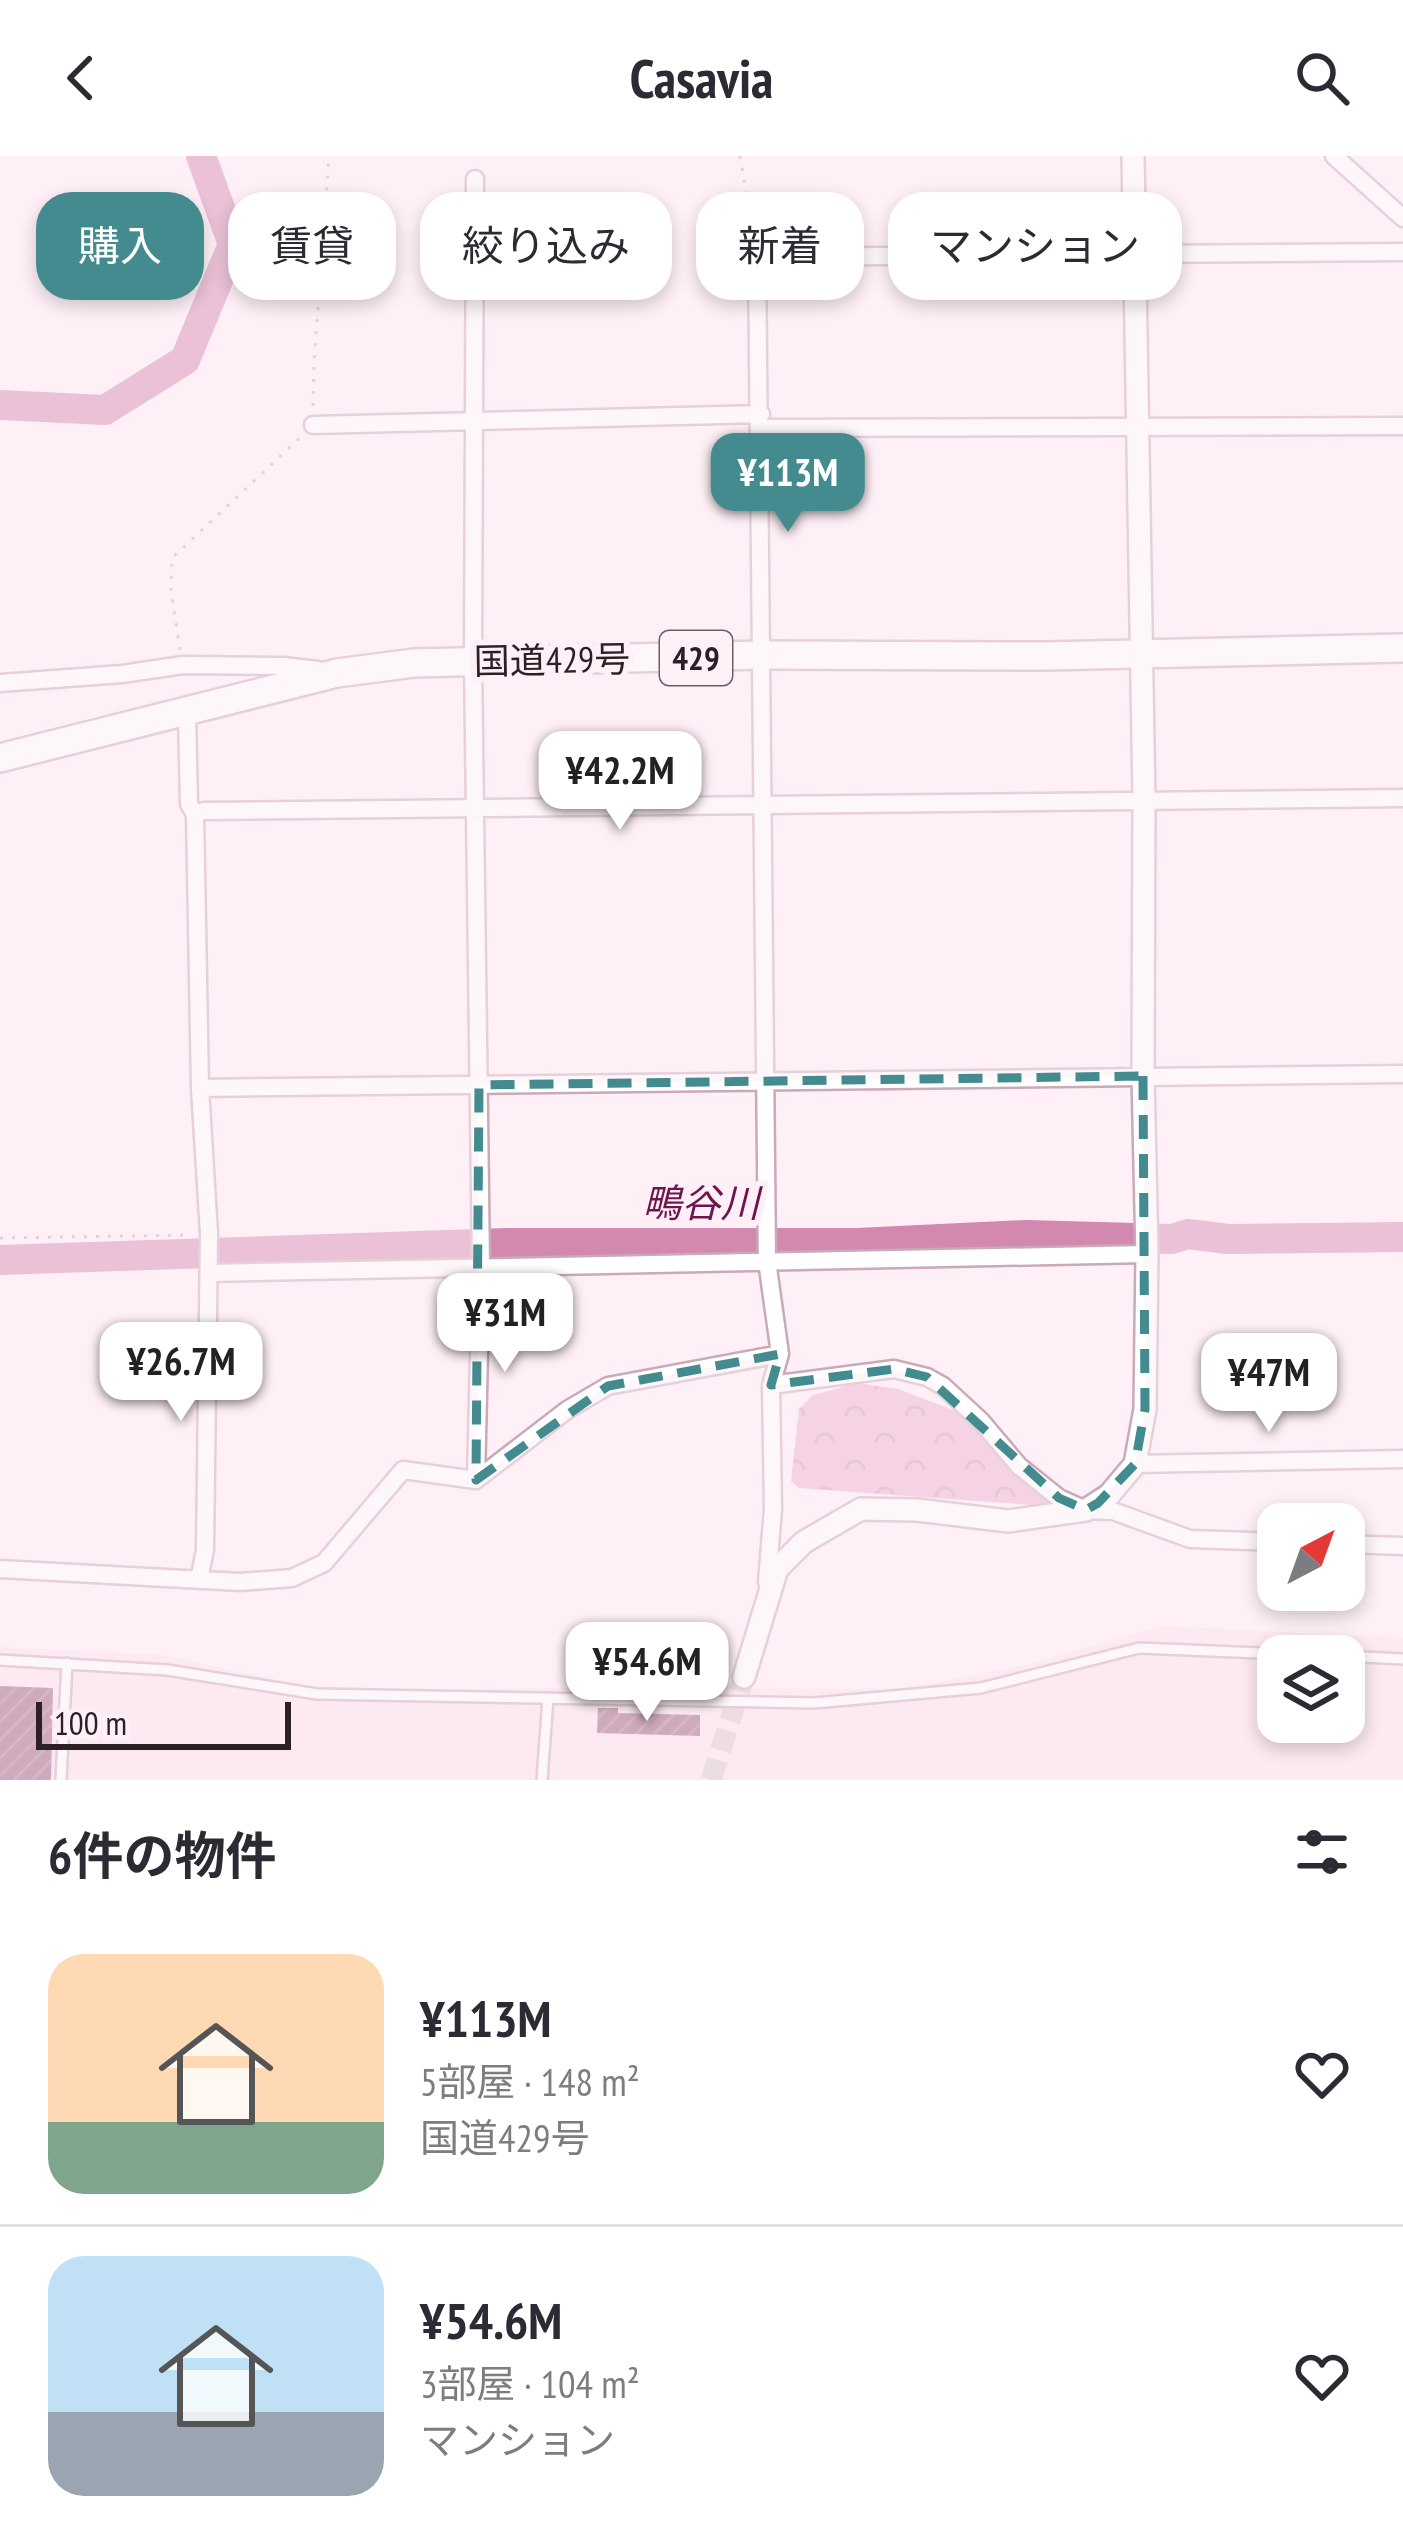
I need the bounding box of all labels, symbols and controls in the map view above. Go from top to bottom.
text: Casavia [630,43,773,113]
icon: back [48,45,114,111]
icon: search [1289,45,1355,111]
chip: 購入 [36,192,204,300]
chip: 賃貸 [228,192,396,300]
chip: 絞り込み [420,192,672,300]
chip: 新着 [696,192,864,300]
chip: マンション [888,192,1182,300]
pin: ¥113M [704,433,872,535]
text: ¥113M [738,446,838,497]
road number: 429 [660,631,732,685]
street label: 国道429号 [473,635,631,684]
pin: ¥42.2M [522,731,718,833]
text: ¥42.2M [566,744,674,795]
water label: 鴫谷川 [642,1177,763,1228]
pin: ¥31M [434,1273,576,1375]
text: ¥31M [464,1286,546,1337]
pin: ¥26.7M [83,1322,279,1424]
pin: ¥47M [1198,1333,1340,1435]
text: ¥26.7M [127,1335,235,1386]
text: ¥47M [1228,1346,1310,1397]
north arrow [1257,1503,1365,1611]
map controls [1257,1503,1365,1743]
pin: ¥54.6M [549,1622,745,1724]
text: ¥54.6M [593,1635,701,1686]
button: layers [1257,1635,1365,1743]
scale bar [36,1696,291,1749]
text: 100 m [54,1701,127,1744]
icon: filters [1289,1819,1355,1885]
text: 6件の物件 [48,1822,276,1888]
text: ¥113M [420,1985,551,2051]
icon: home [144,2002,288,2146]
icon: heart [1289,2041,1355,2107]
text: 5部屋 · 148 m² [420,2056,640,2107]
text: 国道429号 [420,2112,590,2163]
text: ¥54.6M [420,2287,562,2353]
icon: home [144,2304,288,2448]
icon: heart [1289,2343,1355,2409]
text: 3部屋 · 104 m² [420,2358,640,2409]
text: マンション [420,2414,615,2465]

